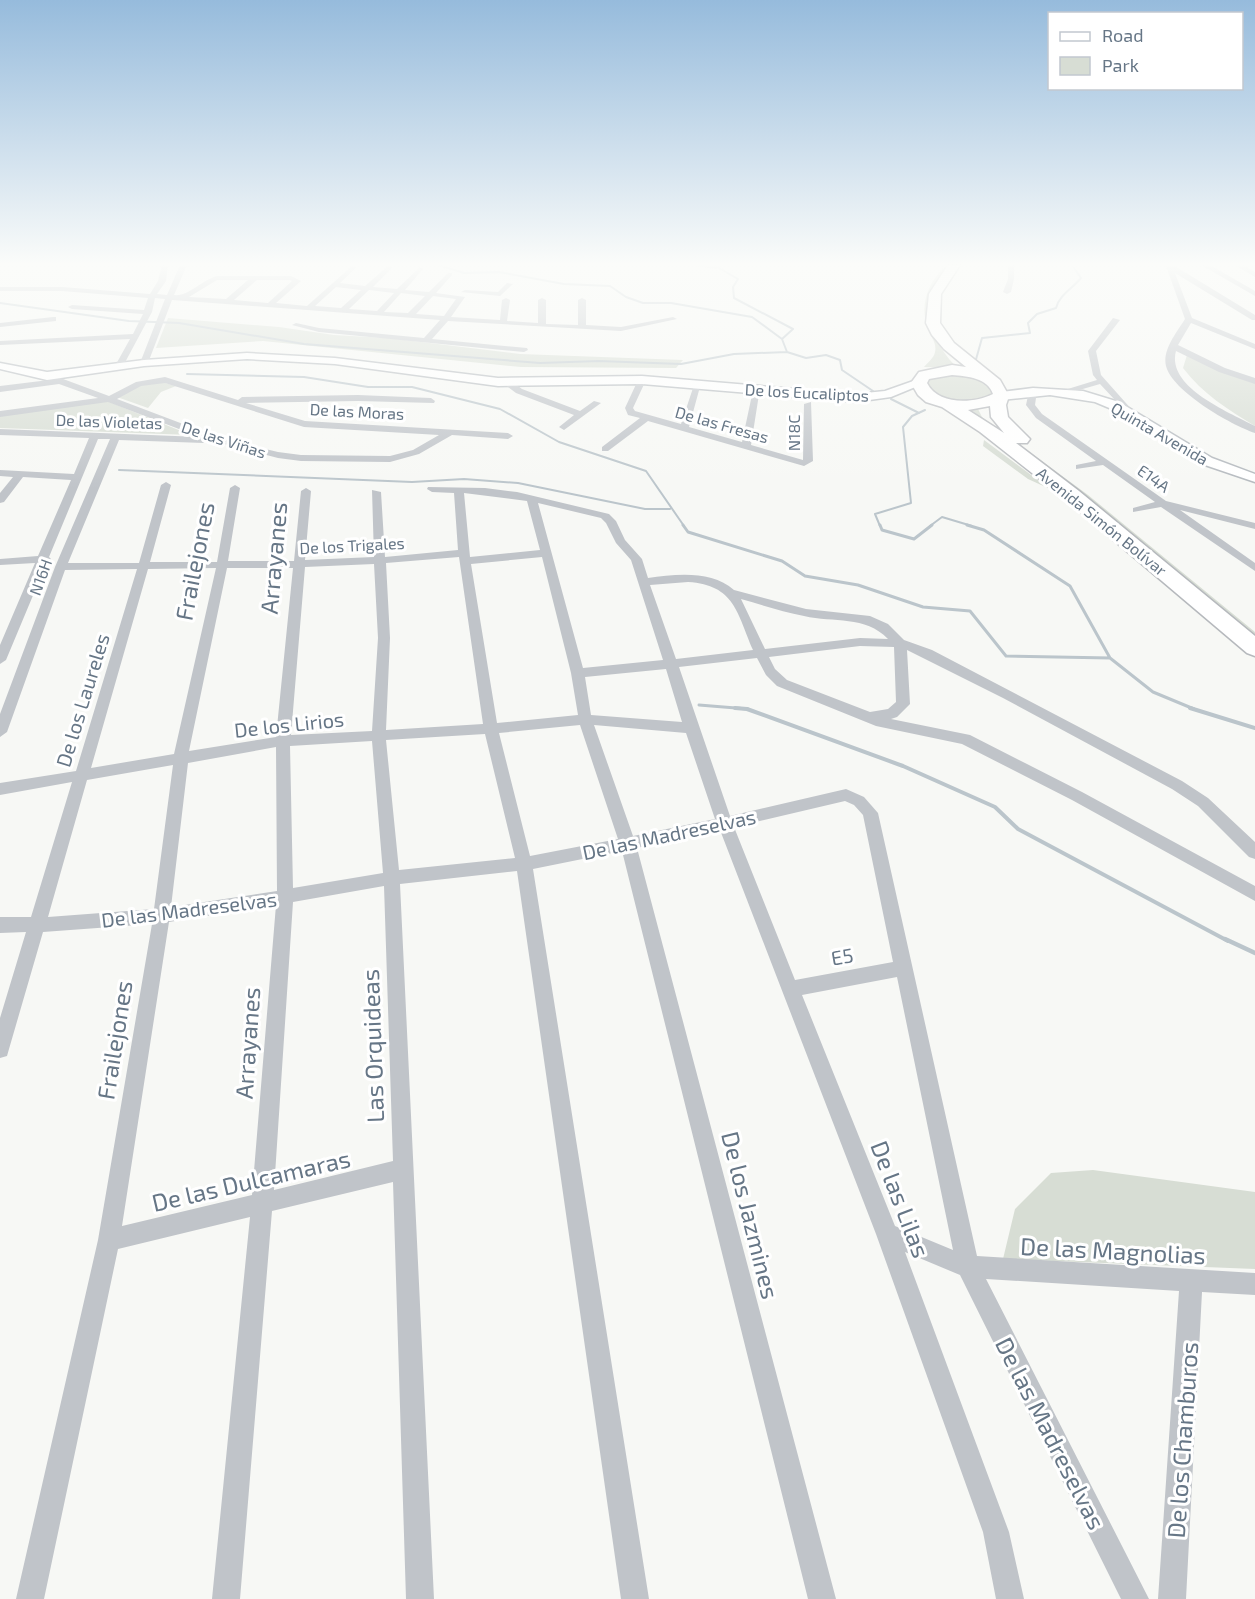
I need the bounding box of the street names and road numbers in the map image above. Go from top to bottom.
street label: De los Eucaliptos [744,379,870,405]
street label: Quinta Avenida [1108,398,1212,469]
street label: De las Moras [309,399,405,423]
street label: De las Fresas [673,402,771,446]
street label: De las Violetas [55,410,163,432]
street label: N18C [784,415,803,451]
street label: De las Viñas [179,416,269,462]
street label: E14A [1134,460,1174,496]
street label: Avenida Simón Bolívar [1033,463,1171,580]
street label: Frailejones [168,499,220,623]
street label: Arrayanes [254,501,292,615]
street label: De los Trigales [299,533,405,557]
street label: N16H [25,556,55,598]
street label: De los Laureles [50,630,114,770]
street label: De los Lirios [233,706,345,742]
street label: De las Madreselvas [580,804,758,864]
street label: De las Madreselvas [100,886,278,932]
street label: E5 [829,942,855,970]
street label: Las Orquideas [355,969,389,1123]
street label: Frailejones [90,978,138,1102]
street label: Arrayanes [229,986,265,1100]
street label: De los Jazmines [716,1128,786,1302]
street label: De las Lilas [865,1136,937,1262]
street label: De las Dulcamaras [149,1143,353,1217]
street label: De las Magnolias [1020,1231,1206,1269]
street label: De las Madreselvas [990,1332,1112,1534]
street label: De los Chamburos [1161,1341,1203,1539]

